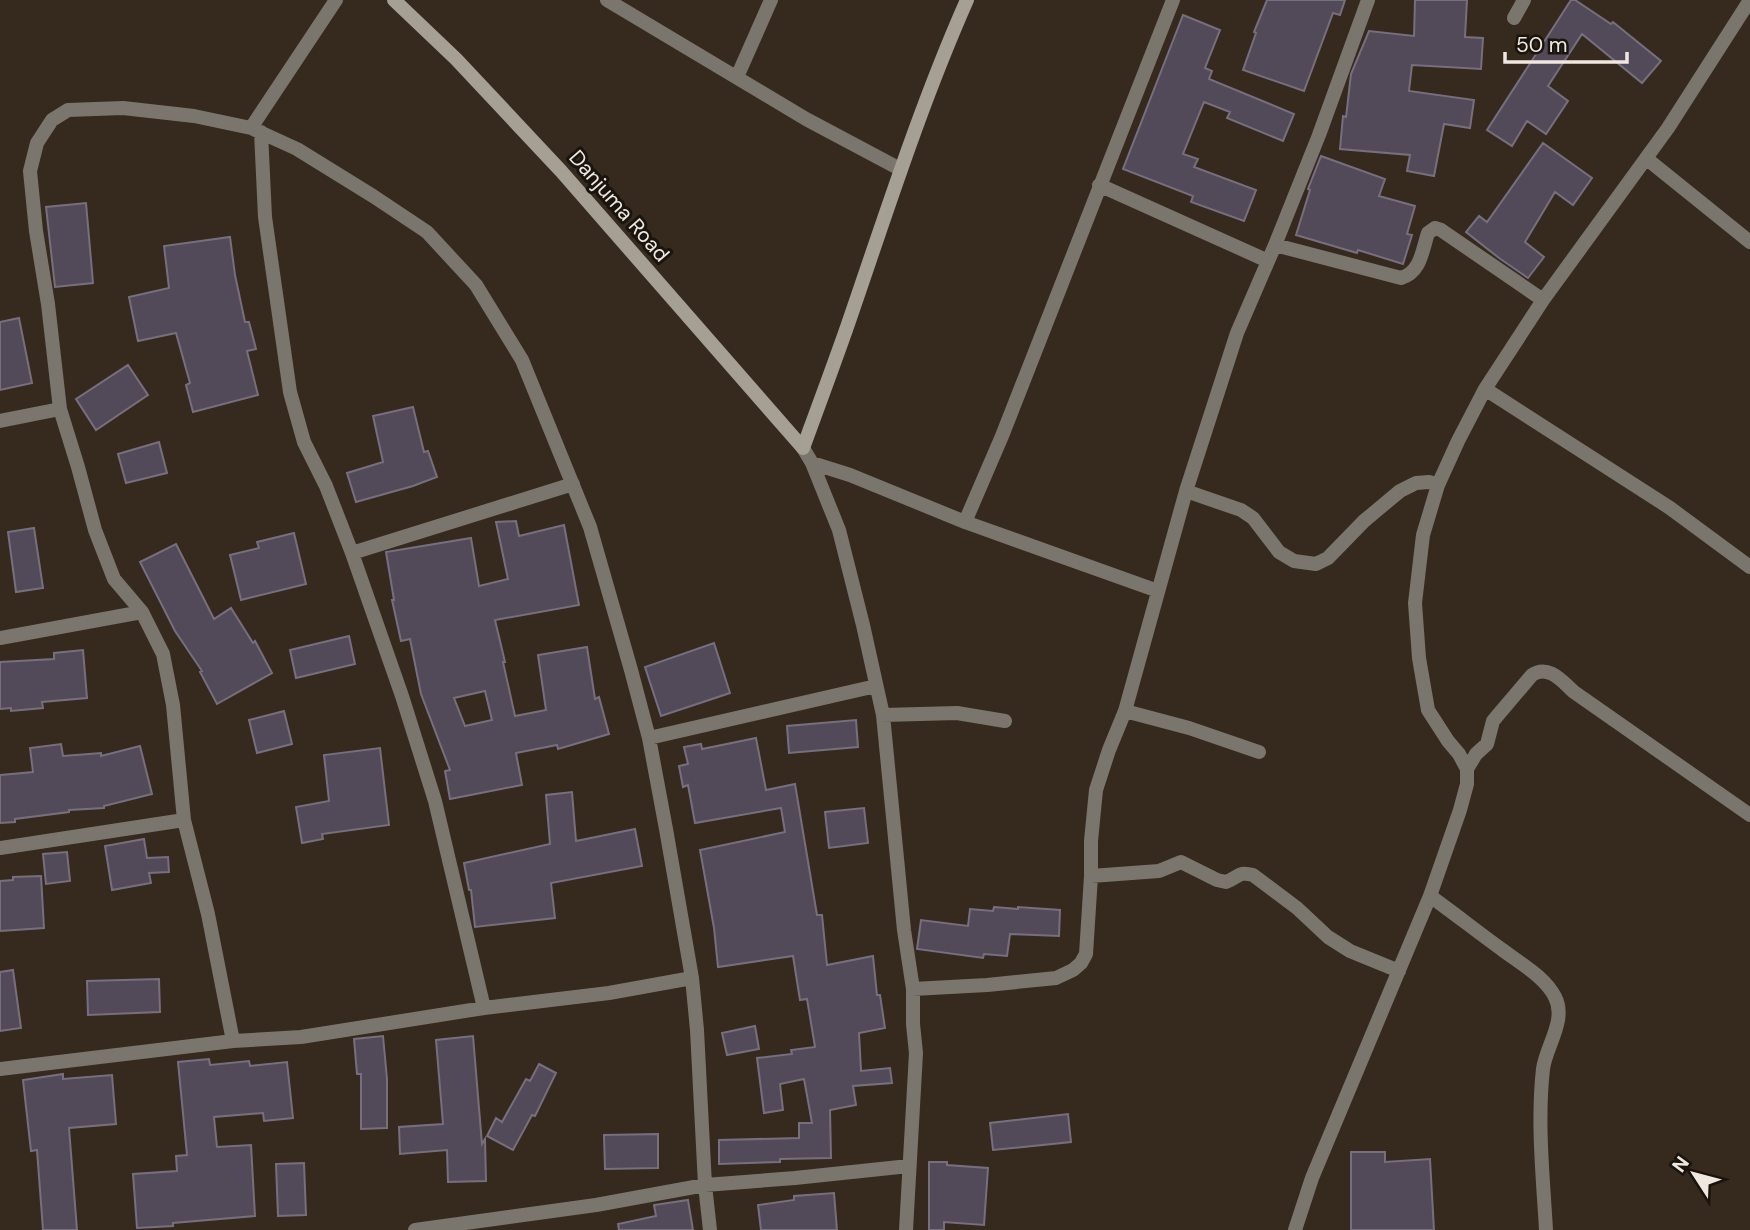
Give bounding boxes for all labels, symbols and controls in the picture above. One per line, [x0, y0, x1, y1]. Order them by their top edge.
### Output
scale bar [1505, 21, 1628, 65]
text: 50 m [1516, 31, 1567, 59]
street label: Danjuma Road [563, 144, 675, 268]
north arrow [1659, 1139, 1729, 1209]
text: N [1666, 1151, 1695, 1177]

